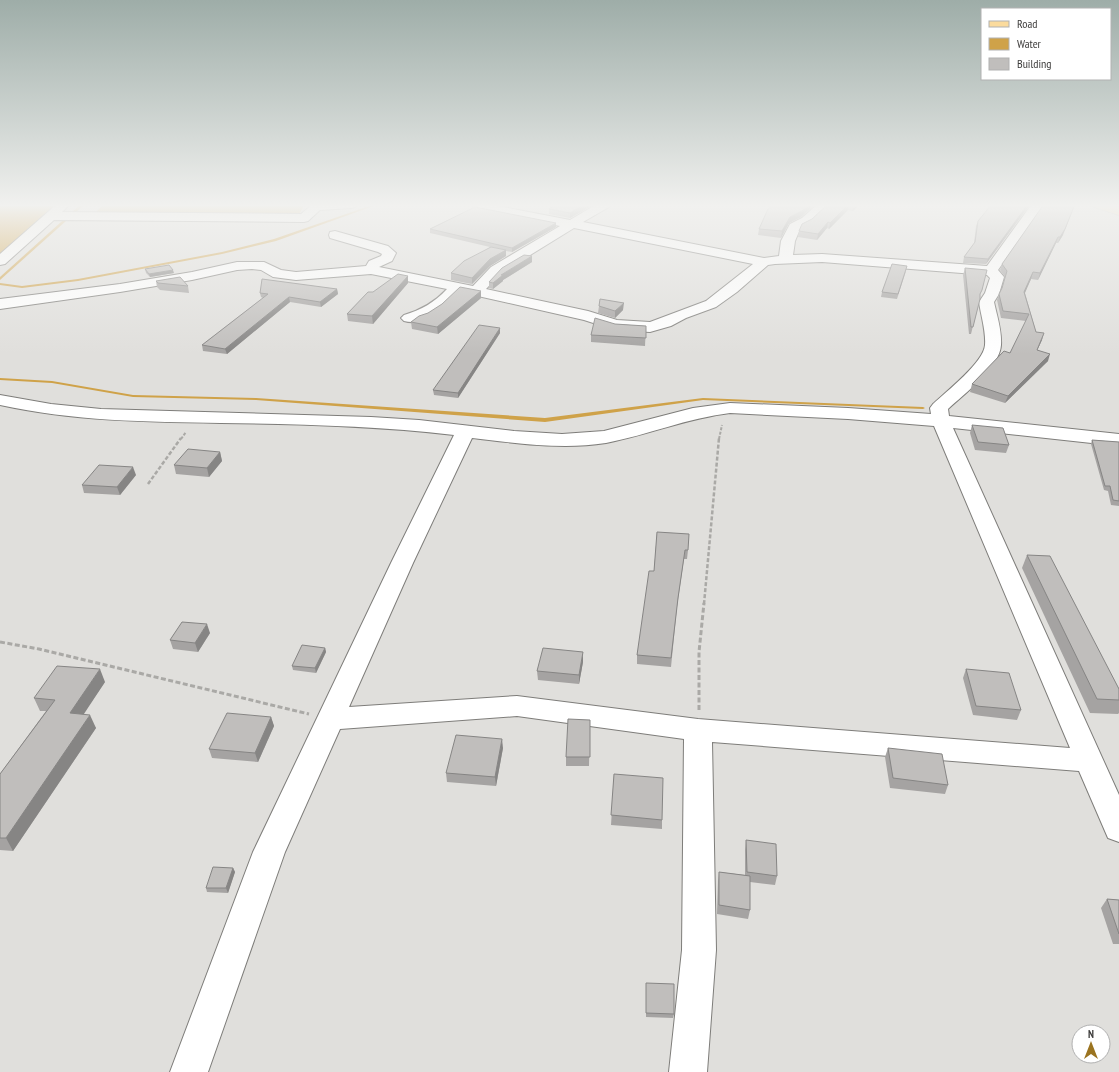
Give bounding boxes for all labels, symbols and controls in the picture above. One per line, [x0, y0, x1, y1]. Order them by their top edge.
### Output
legend [981, 8, 1111, 80]
text: Road [1017, 16, 1037, 31]
text: Water [1017, 36, 1042, 51]
text: Building [1017, 56, 1052, 71]
north arrow [1071, 1024, 1111, 1064]
text: N [1088, 1027, 1094, 1041]

